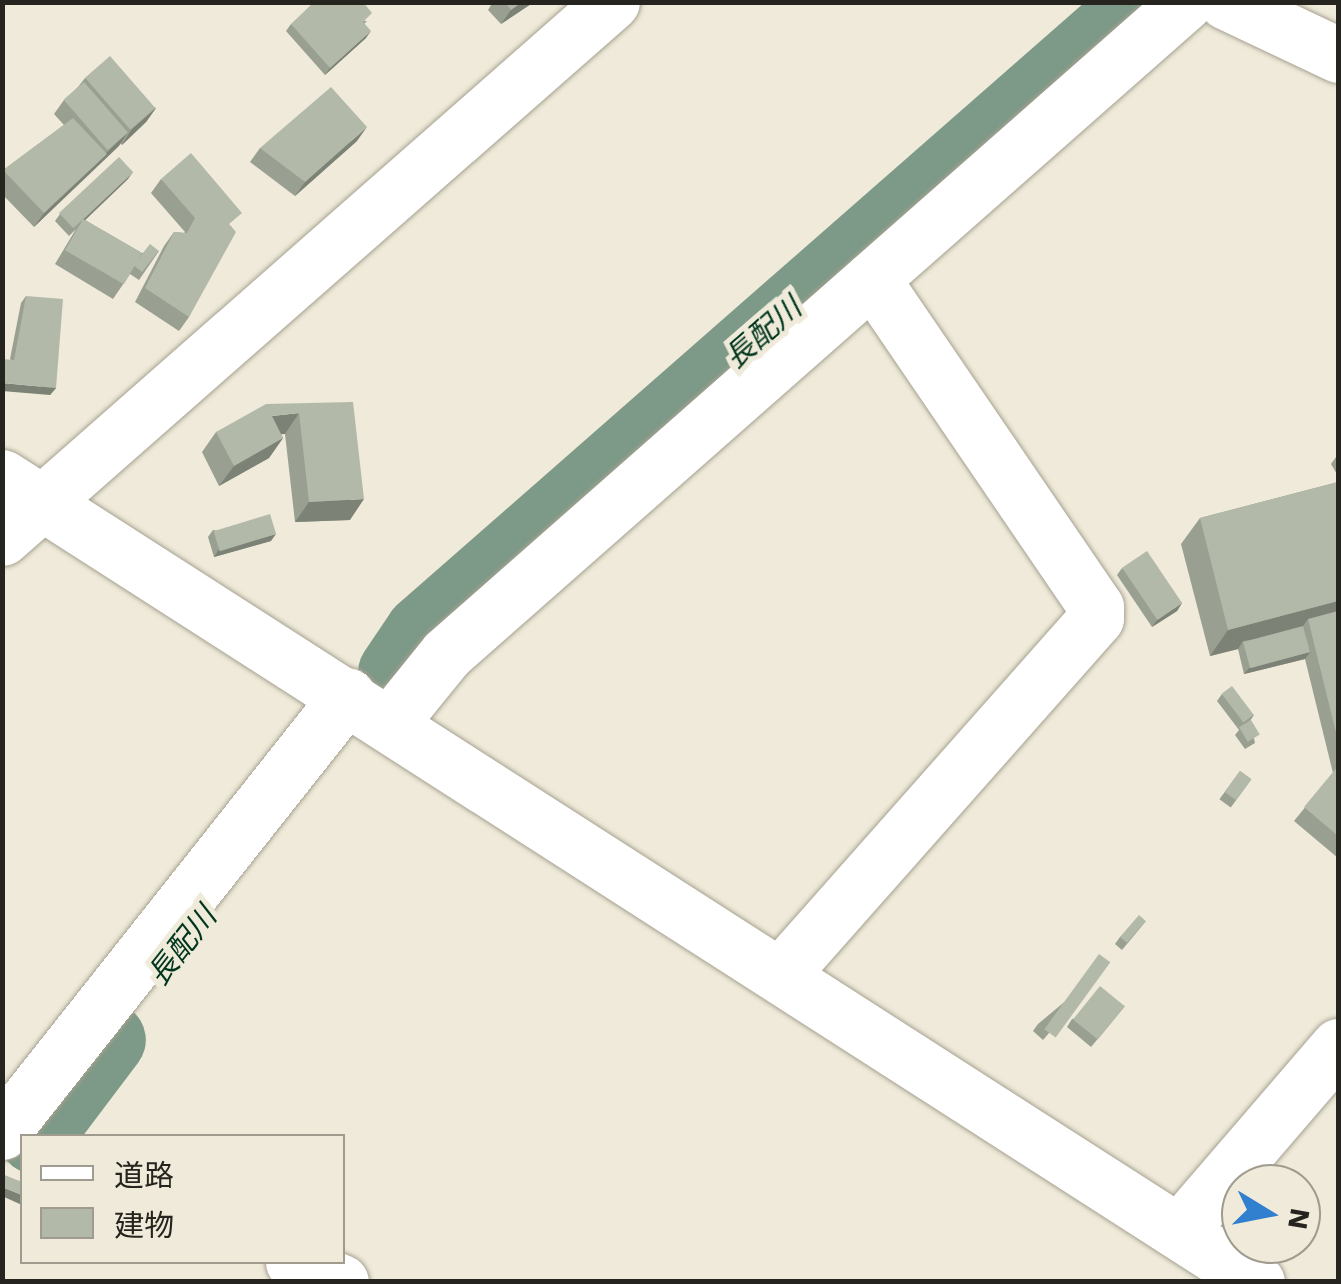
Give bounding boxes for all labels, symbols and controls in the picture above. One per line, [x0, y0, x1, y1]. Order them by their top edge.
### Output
water label: 長配川 [717, 290, 809, 376]
water label: 長配川 [140, 899, 224, 993]
legend [20, 1134, 345, 1264]
text: 道路 [114, 1158, 174, 1193]
north arrow [1221, 1164, 1321, 1264]
text: N [1281, 1206, 1317, 1232]
text: 建物 [114, 1208, 174, 1243]

